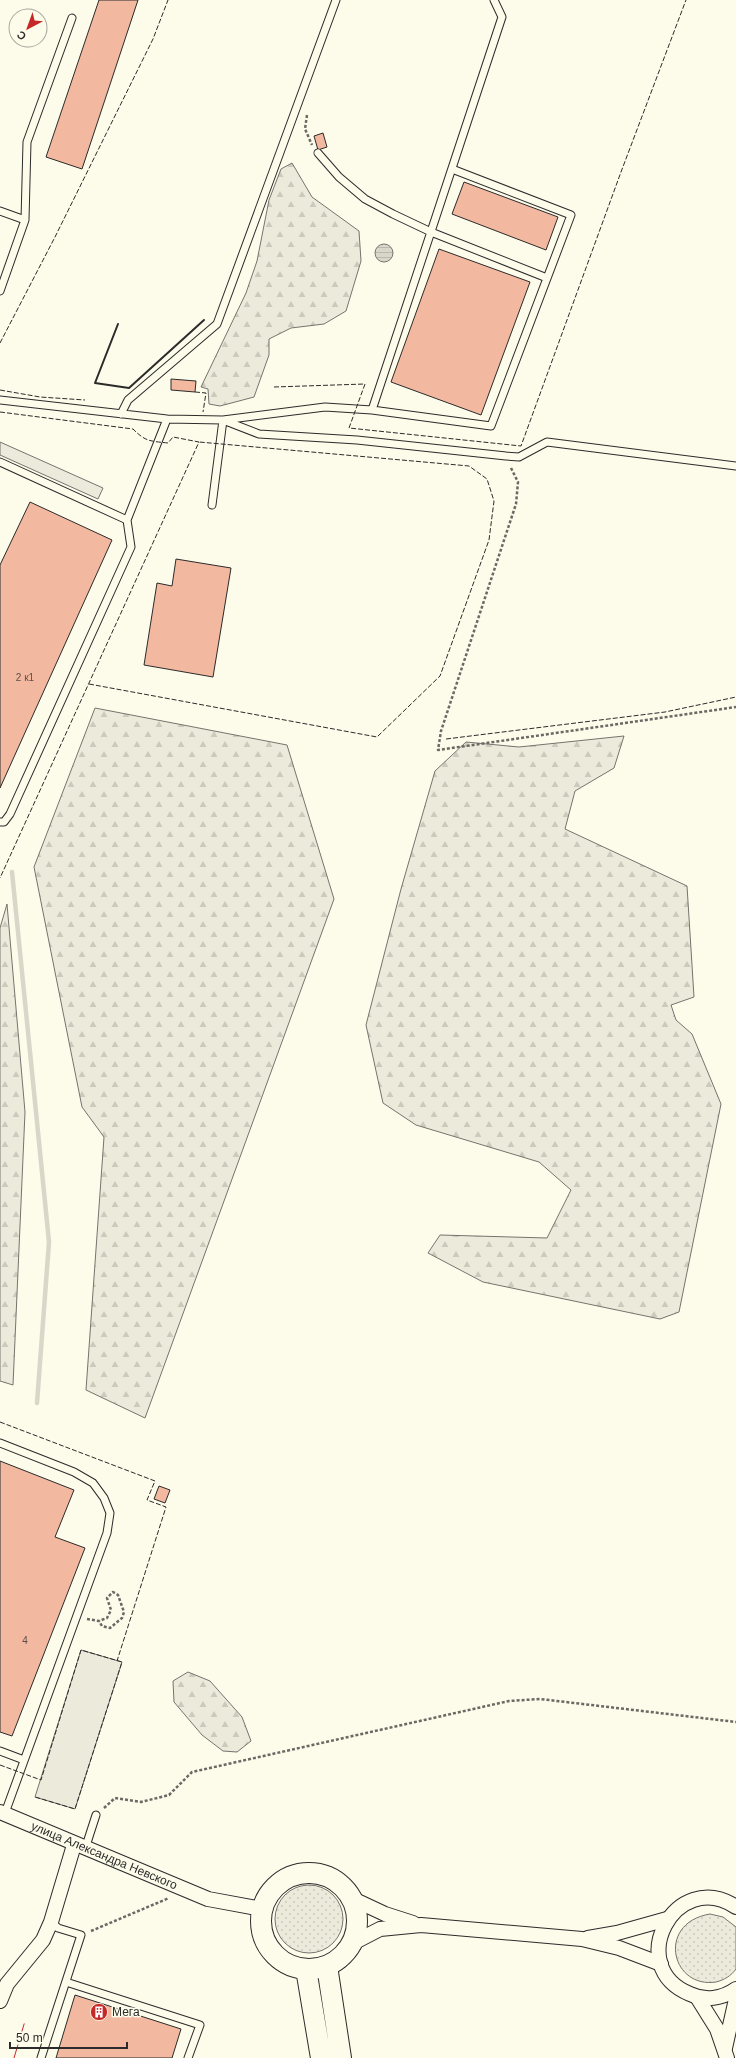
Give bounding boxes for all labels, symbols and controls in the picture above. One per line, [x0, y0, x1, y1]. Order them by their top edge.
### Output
north arrow [8, 8, 48, 48]
text: С [14, 28, 28, 43]
house number: 2 к1 [16, 672, 35, 683]
house number: 4 [22, 1635, 28, 1646]
street label: улица Александра Невского [29, 1819, 180, 1892]
building icon: Мега [89, 2002, 109, 2022]
place label: Мега [112, 2005, 140, 2019]
scale bar [10, 2024, 127, 2050]
text: 50 m [16, 2031, 43, 2045]

